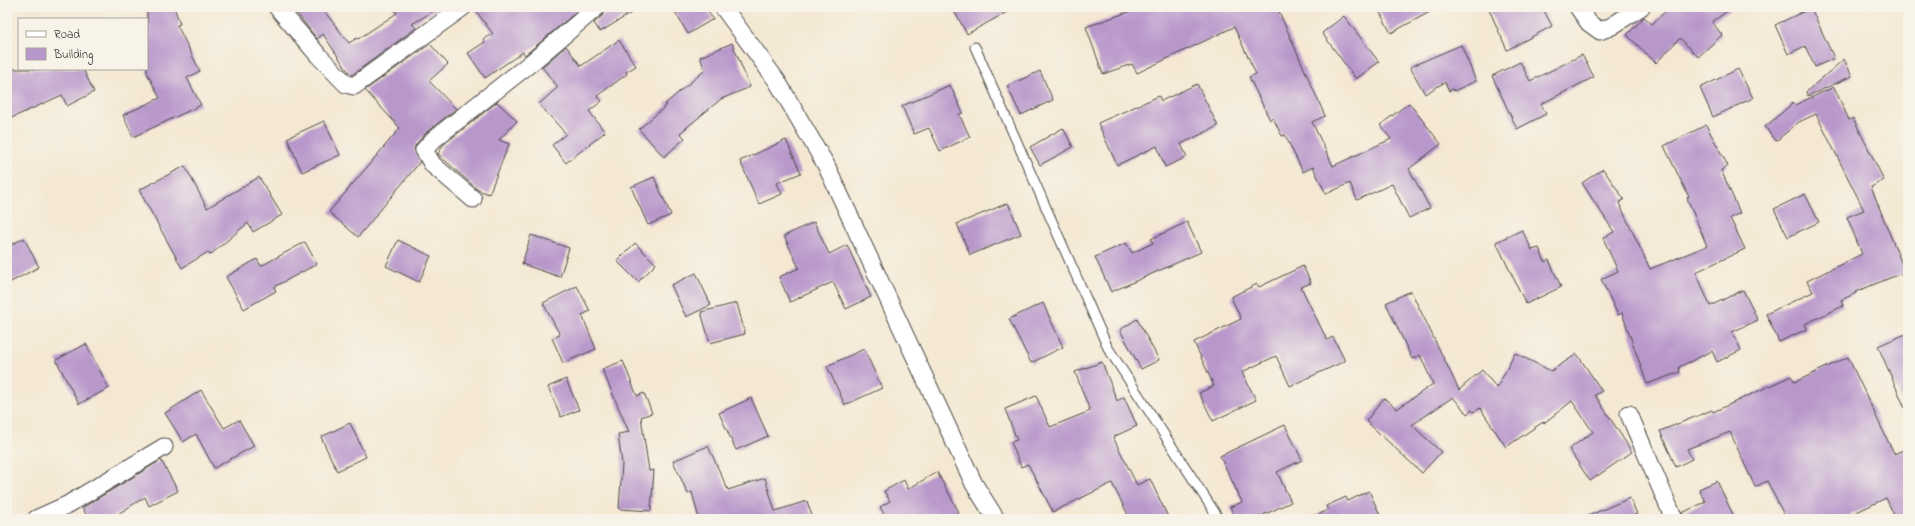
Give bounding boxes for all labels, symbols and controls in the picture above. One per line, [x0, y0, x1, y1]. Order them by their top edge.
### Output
legend [18, 18, 148, 70]
text: Road [54, 26, 80, 44]
text: Building [53, 46, 93, 65]

